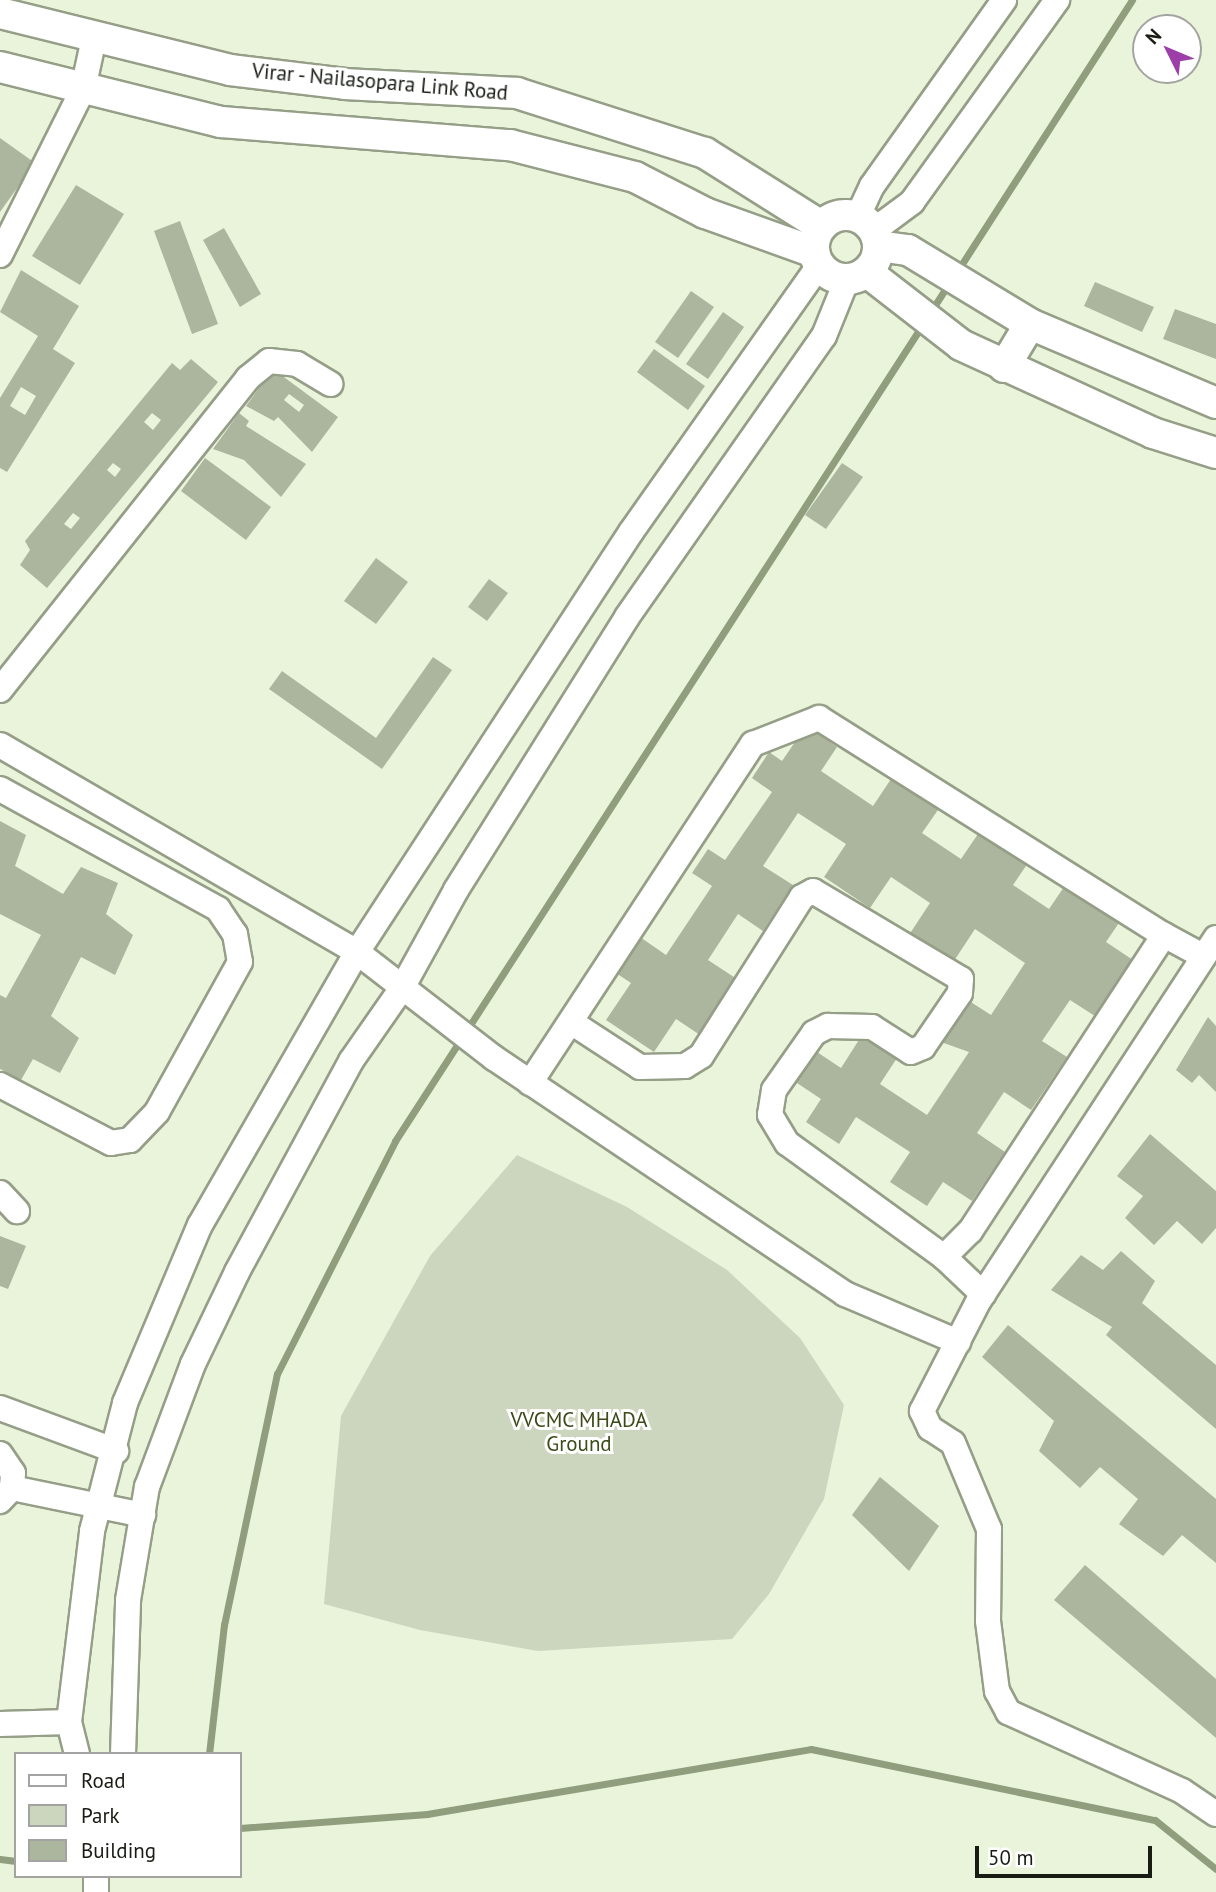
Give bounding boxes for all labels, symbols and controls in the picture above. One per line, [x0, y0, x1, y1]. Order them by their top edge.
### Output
north arrow [1132, 14, 1202, 84]
text: N [1140, 23, 1166, 49]
street label: Virar - Nailasopara Link Road [249, 58, 511, 106]
park label: VVCMC MHADA Ground [510, 1407, 648, 1457]
legend [14, 1752, 242, 1878]
text: Road [81, 1767, 125, 1794]
text: Park [81, 1802, 120, 1829]
scale bar [978, 1832, 1155, 1876]
text: Building [81, 1837, 156, 1864]
text: 50 m [988, 1844, 1034, 1871]

